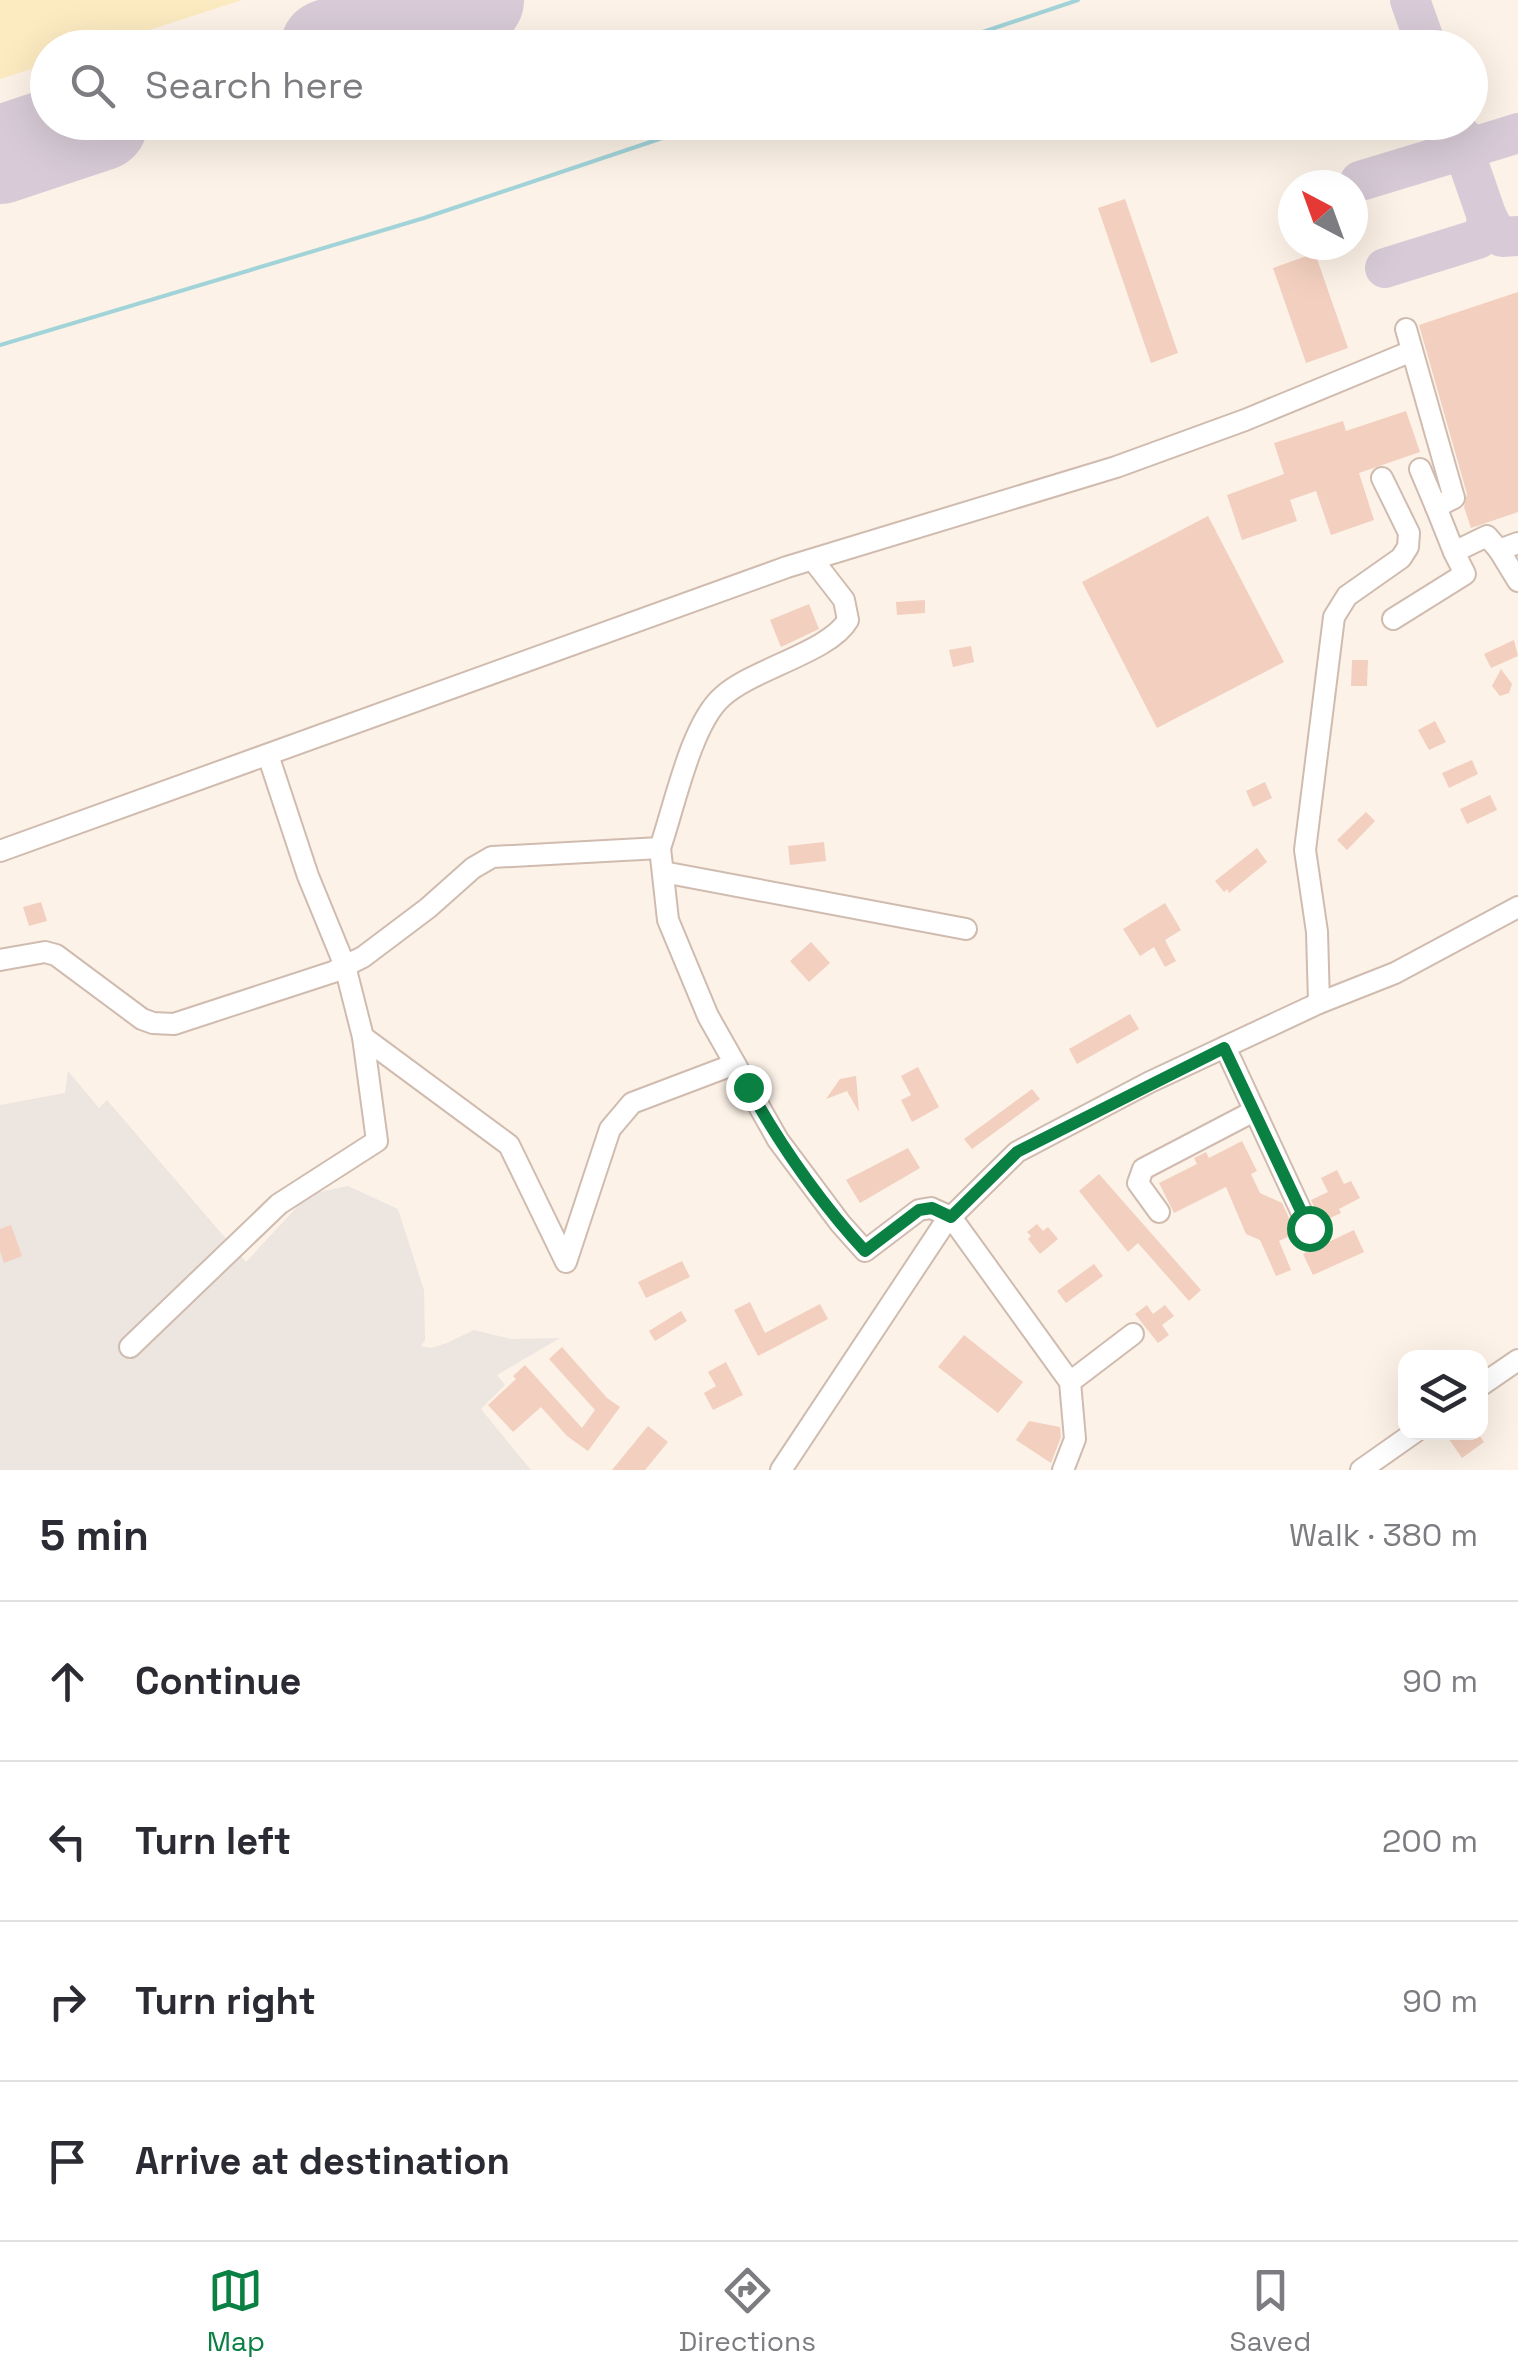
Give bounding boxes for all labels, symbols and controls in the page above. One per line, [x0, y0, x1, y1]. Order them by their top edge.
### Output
search box [30, 30, 1488, 140]
icon: search [65, 58, 120, 113]
text: Search here [145, 61, 364, 109]
north arrow [1278, 170, 1368, 260]
route end [726, 1065, 772, 1111]
route start [1287, 1206, 1333, 1252]
map controls [1398, 1350, 1488, 1440]
button: layers [1398, 1350, 1488, 1440]
text: 5 min [40, 1509, 149, 1562]
text: Walk · 380 m [1289, 1515, 1478, 1555]
icon: ahead [40, 1654, 95, 1709]
text: Continue [135, 1657, 301, 1705]
text: 90 m [1402, 1661, 1478, 1701]
icon: left [40, 1814, 95, 1869]
text: Turn left [135, 1817, 291, 1865]
text: 200 m [1382, 1821, 1478, 1861]
icon: right [40, 1974, 95, 2029]
text: Turn right [135, 1977, 316, 2025]
text: 90 m [1402, 1981, 1478, 2021]
icon: arrive [40, 2134, 95, 2189]
text: Arrive at destination [135, 2137, 510, 2185]
tab: Map [207, 2263, 265, 2359]
tab: Directions [679, 2263, 816, 2359]
tab: Saved [1230, 2263, 1311, 2359]

